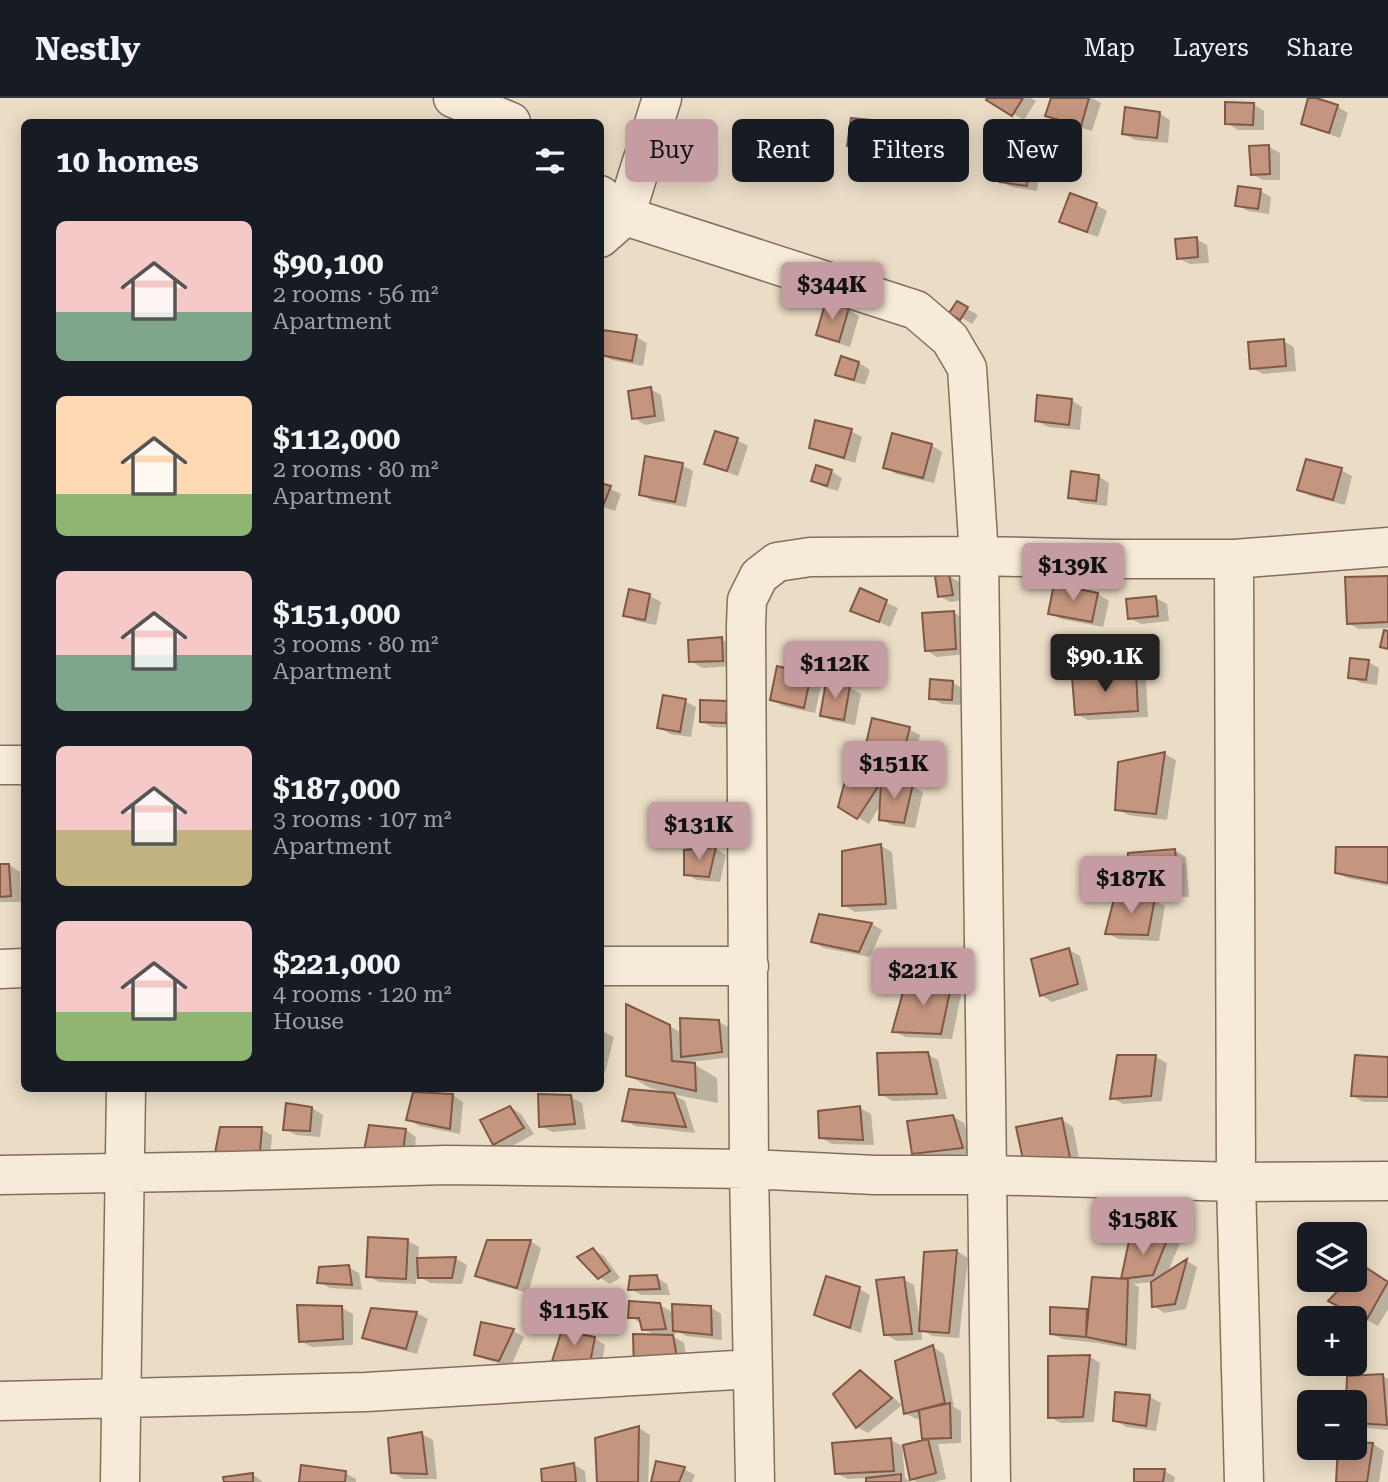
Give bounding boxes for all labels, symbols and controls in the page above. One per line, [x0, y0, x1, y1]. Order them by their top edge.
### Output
text: Nestly [35, 29, 140, 68]
text: Map [1084, 34, 1135, 62]
text: Layers [1173, 34, 1249, 62]
text: Share [1287, 34, 1353, 62]
chip: Buy [625, 119, 718, 182]
chip: Rent [732, 119, 834, 182]
chip: Filters [848, 119, 969, 182]
chip: New [983, 119, 1082, 182]
icon: filters [531, 142, 569, 180]
text: 10 homes [56, 144, 199, 179]
text: $90,100 [273, 246, 384, 281]
icon: home [112, 249, 196, 333]
pin: $344K [783, 262, 881, 322]
text: $344K [797, 271, 867, 298]
text: 2 rooms · 56 m² [273, 281, 439, 308]
text: Apartment [273, 308, 392, 335]
text: $112,000 [273, 421, 400, 456]
icon: home [112, 424, 196, 508]
text: 2 rooms · 80 m² [273, 456, 439, 483]
text: Apartment [273, 483, 392, 510]
pin: $139K [1024, 544, 1122, 603]
text: $139K [1038, 552, 1108, 579]
text: $151,000 [273, 596, 400, 631]
icon: home [112, 599, 196, 683]
text: 3 rooms · 80 m² [273, 631, 439, 658]
pin: $90.1K [1048, 634, 1162, 694]
pin: $112K [786, 642, 884, 701]
text: $90.1K [1067, 643, 1143, 670]
text: $112K [800, 650, 870, 677]
text: Apartment [273, 658, 392, 685]
pin: $151K [845, 742, 943, 801]
text: $151K [859, 750, 929, 777]
text: $187,000 [273, 771, 400, 806]
icon: home [112, 774, 196, 858]
pin: $131K [650, 802, 748, 862]
text: 3 rooms · 107 m² [273, 806, 451, 833]
text: $131K [664, 811, 734, 838]
text: Apartment [273, 833, 392, 860]
pin: $187K [1082, 856, 1180, 916]
text: $187K [1096, 865, 1166, 892]
text: $221,000 [273, 946, 400, 981]
pin: $221K [874, 948, 972, 1008]
icon: home [112, 949, 196, 1033]
text: $221K [888, 957, 958, 984]
text: 4 rooms · 120 m² [273, 981, 451, 1008]
text: House [273, 1008, 344, 1035]
pin: $158K [1094, 1198, 1192, 1257]
text: $158K [1108, 1206, 1178, 1233]
map controls [1297, 1222, 1367, 1460]
button: layers [1297, 1222, 1367, 1292]
pin: $115K [525, 1288, 623, 1348]
text: $115K [539, 1297, 609, 1324]
button: + [1297, 1306, 1367, 1376]
button: − [1297, 1390, 1367, 1460]

